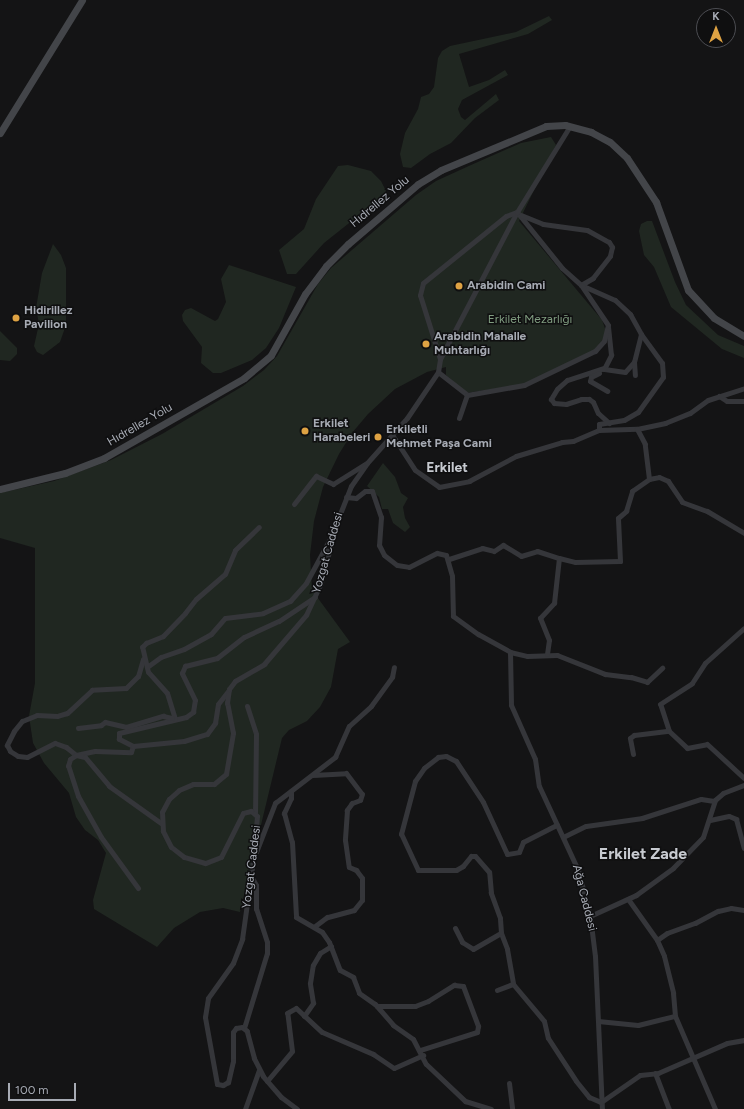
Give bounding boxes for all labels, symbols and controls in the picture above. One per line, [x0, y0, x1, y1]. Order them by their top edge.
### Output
north arrow [696, 8, 736, 48]
text: K [712, 10, 720, 23]
street label: Hıdrellez Yolu [347, 173, 413, 231]
place label: Arabidin Cami [467, 279, 545, 293]
marker: Arabidin Cami [454, 281, 464, 291]
place label: Hidirillez Pavilion [24, 304, 72, 332]
marker: Hidirillez Pavilion [11, 313, 21, 323]
park label: Erkilet Mezarlığı [488, 313, 572, 327]
place label: Arabidin Mahalle Muhtarlığı [434, 330, 526, 358]
marker: Arabidin Mahalle Muhtarlığı [421, 339, 431, 349]
street label: Hıdrellez Yolu [105, 401, 175, 449]
place label: Erkilet Harabeleri [313, 417, 370, 445]
place label: Erkiletli Mehmet Paşa Cami [386, 423, 492, 451]
marker: Erkilet Harabeleri [300, 426, 310, 436]
marker: Erkiletli Mehmet Paşa Cami [373, 432, 383, 442]
district label: Erkilet [426, 460, 468, 476]
street label: Yozgat Caddesi [310, 511, 346, 595]
street label: Yozgat Caddesi [240, 825, 264, 909]
district label: Erkilet Zade [599, 844, 687, 864]
street label: Ağa Caddesi [569, 863, 599, 933]
scale bar [10, 1075, 78, 1101]
text: 100 m [15, 1083, 49, 1097]

